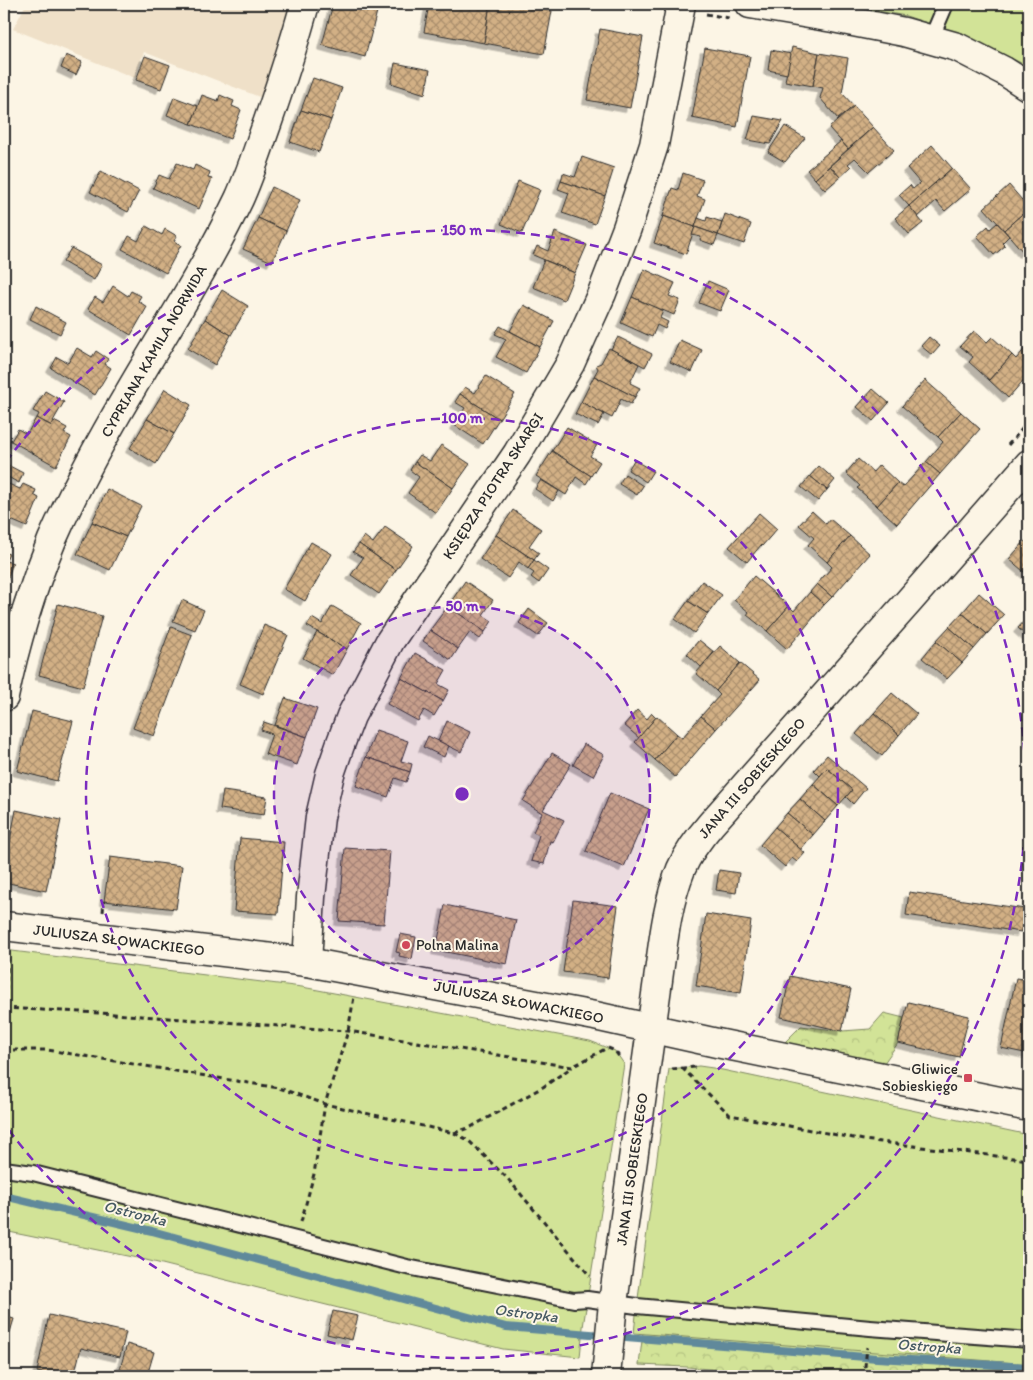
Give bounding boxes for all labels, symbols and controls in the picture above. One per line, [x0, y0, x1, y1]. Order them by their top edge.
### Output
text: 150 m [442, 221, 482, 239]
street label: CYPRIANA KAMILA NORWIDA [97, 261, 211, 440]
street label: KSIĘDZA PIOTRA SKARGI [439, 409, 547, 563]
text: 100 m [441, 409, 483, 427]
text: 50 m [445, 597, 479, 615]
street label: JANA III SOBIESKIEGO [695, 714, 809, 842]
centre of rings [453, 785, 471, 803]
street label: JULIUSZA SŁOWACKIEGO [32, 921, 206, 959]
place label: Polna Malina [416, 936, 499, 954]
marker: Polna Malina [400, 939, 412, 951]
street label: JULIUSZA SŁOWACKIEGO [433, 977, 605, 1027]
place label: Gliwice Sobieskiego [882, 1060, 958, 1095]
marker: Gliwice Sobieskiego [962, 1072, 974, 1084]
street label: JANA III SOBIESKIEGO [612, 1091, 652, 1247]
water label: Ostropka [102, 1196, 169, 1230]
water label: Ostropka [493, 1300, 560, 1326]
water label: Ostropka [897, 1334, 963, 1358]

